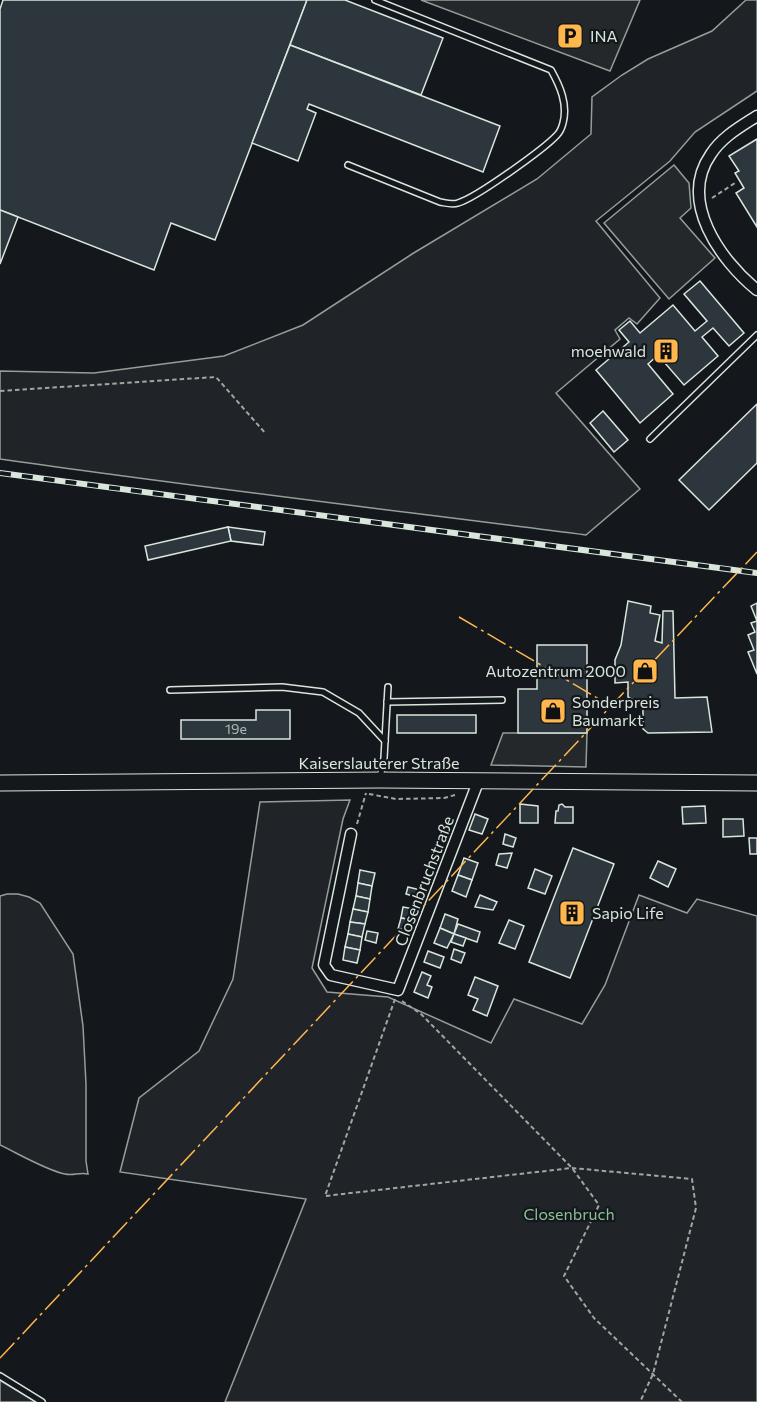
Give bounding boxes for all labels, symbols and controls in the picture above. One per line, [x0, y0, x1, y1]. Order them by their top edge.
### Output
parking icon: INA [555, 21, 585, 51]
place label: INA [590, 26, 618, 45]
building icon: moehwald [651, 336, 681, 366]
place label: moehwald [571, 341, 646, 360]
shop icon: Autozentrum 2000 [630, 656, 660, 686]
place label: Autozentrum 2000 [486, 661, 626, 680]
place label: Sonderpreis Baumarkt [572, 692, 660, 729]
shop icon: Sonderpreis Baumarkt [538, 696, 568, 726]
house number: 19e [225, 720, 247, 737]
street label: Kaiserslauterer Straße [298, 753, 460, 772]
street label: Closenbruchstraße [390, 813, 457, 949]
building icon: Sapio Life [557, 898, 587, 928]
place label: Sapio Life [592, 903, 664, 922]
park label: Closenbruch [523, 1204, 615, 1223]

